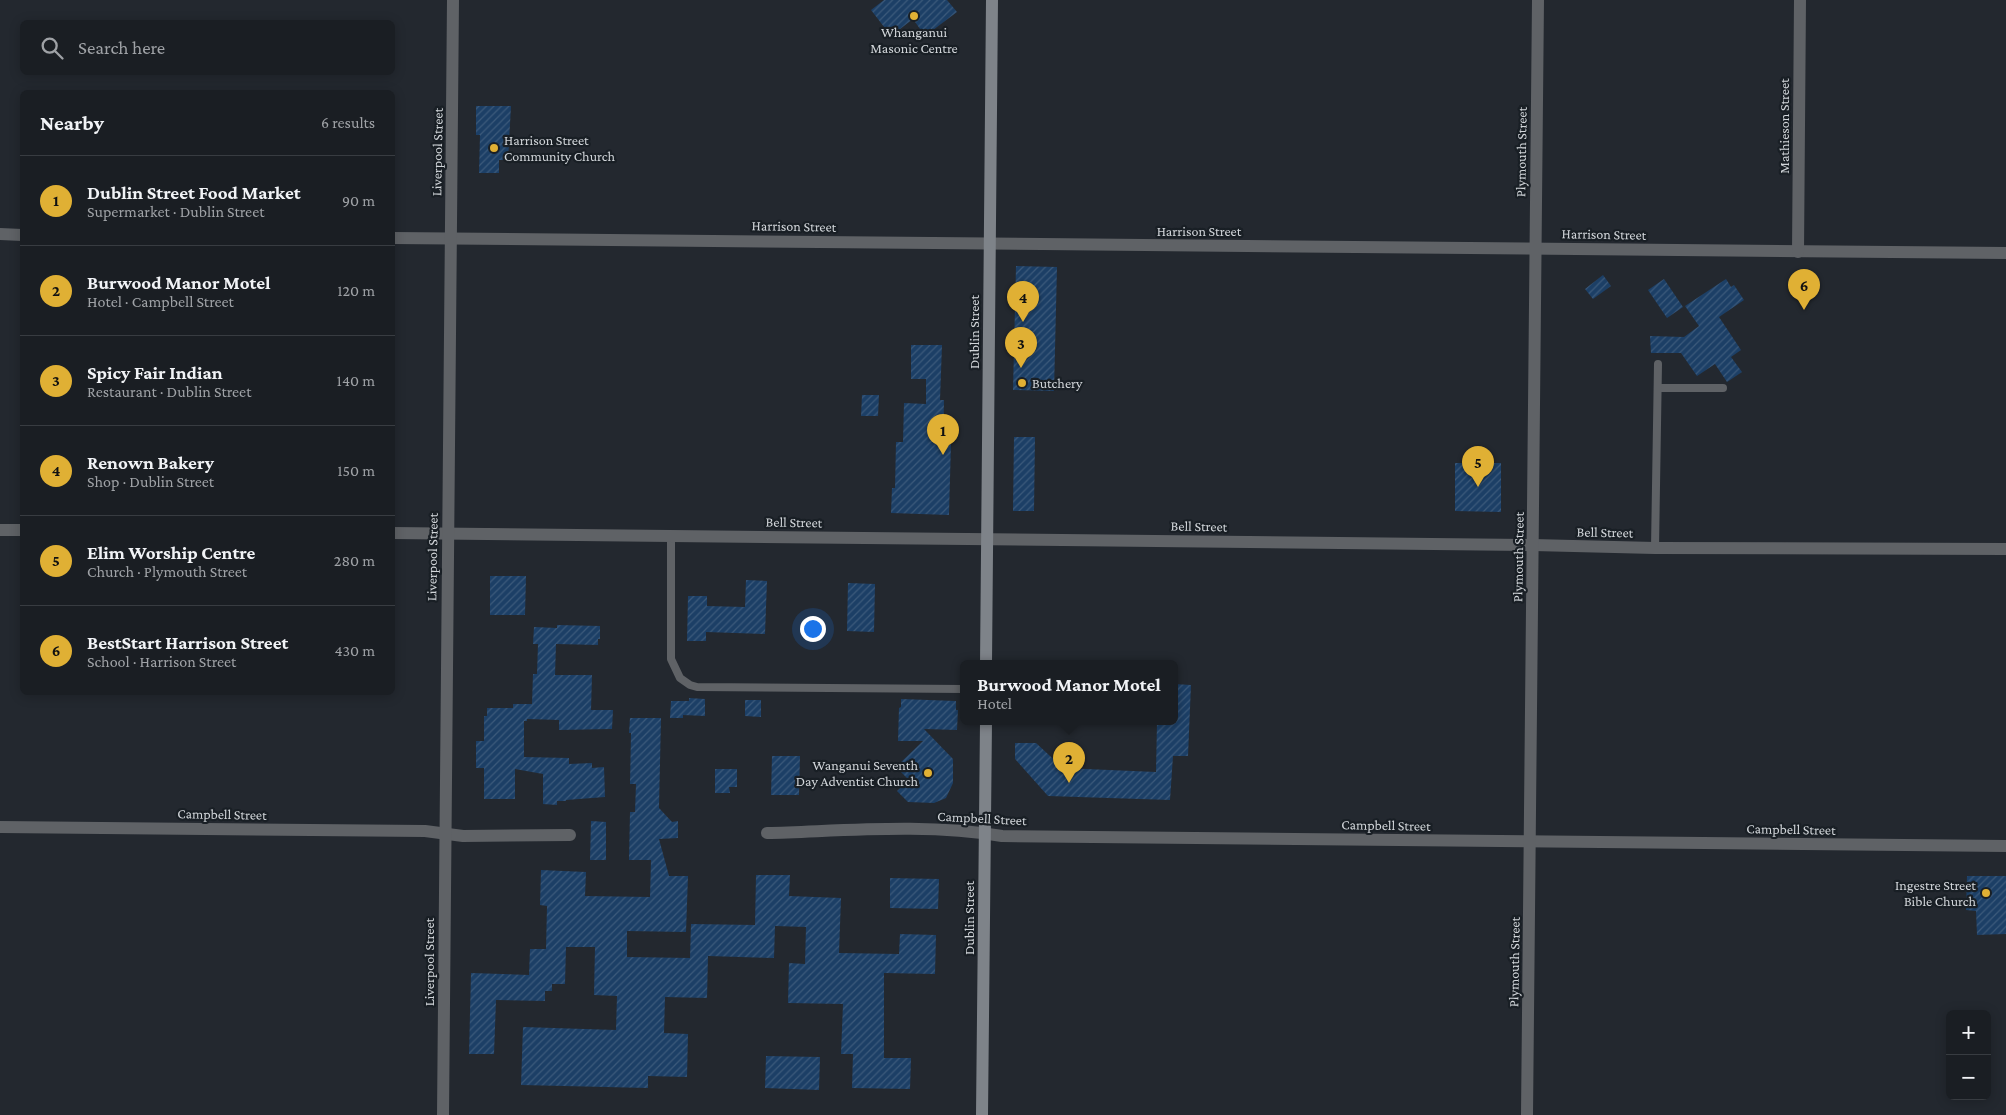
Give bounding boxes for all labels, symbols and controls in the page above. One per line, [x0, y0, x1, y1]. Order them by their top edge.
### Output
marker: Whanganui Masonic Centre [908, 10, 920, 22]
search box [20, 20, 395, 75]
place label: Whanganui Masonic Centre [870, 24, 958, 56]
icon: search [38, 34, 66, 62]
text: Search here [78, 37, 165, 58]
street label: Mathieson Street [1776, 78, 1792, 174]
street label: Plymouth Street [1512, 106, 1530, 197]
street label: Liverpool Street [428, 107, 446, 196]
text: Nearby [40, 111, 104, 135]
text: 6 results [321, 114, 375, 131]
place label: Harrison Street Community Church [504, 132, 615, 164]
marker: Harrison Street Community Church [488, 142, 500, 154]
text: Dublin Street Food Market [87, 182, 301, 203]
text: 1 [53, 192, 59, 209]
text: 90 m [342, 192, 375, 209]
text: Supermarket · Dublin Street [87, 203, 264, 220]
street label: Harrison Street [752, 217, 837, 235]
street label: Harrison Street [1157, 223, 1242, 239]
street label: Harrison Street [1562, 225, 1647, 243]
pin: 6 [1788, 269, 1820, 310]
text: Burwood Manor Motel [87, 272, 271, 293]
pin: 4 [1007, 281, 1039, 322]
text: 2 [52, 282, 60, 299]
text: 120 m [337, 282, 375, 299]
text: Hotel · Campbell Street [87, 293, 234, 310]
street label: Dublin Street [966, 295, 982, 369]
pin: 3 [1005, 327, 1037, 368]
text: Spicy Fair Indian [87, 362, 223, 383]
text: 3 [52, 372, 60, 389]
text: 140 m [337, 372, 375, 389]
place label: Butchery [1032, 375, 1083, 391]
marker: Butchery [1016, 377, 1028, 389]
text: Restaurant · Dublin Street [87, 383, 251, 400]
pin: 1 [927, 414, 959, 455]
pin: 5 [1462, 446, 1494, 487]
text: Renown Bakery [87, 452, 214, 473]
text: 4 [52, 462, 60, 479]
text: 150 m [337, 462, 375, 479]
text: Shop · Dublin Street [87, 473, 214, 490]
street label: Plymouth Street [1509, 511, 1527, 602]
street label: Liverpool Street [423, 512, 441, 601]
street label: Bell Street [766, 514, 823, 530]
street label: Bell Street [1171, 518, 1228, 534]
street label: Bell Street [1577, 524, 1634, 540]
text: Elim Worship Centre [87, 542, 255, 563]
text: 5 [52, 552, 60, 569]
text: 280 m [334, 552, 375, 569]
text: Church · Plymouth Street [87, 563, 247, 580]
your location [800, 616, 826, 642]
text: BestStart Harrison Street [87, 632, 288, 653]
text: 6 [52, 642, 60, 659]
text: 430 m [334, 642, 375, 659]
text: School · Harrison Street [87, 653, 236, 670]
popup [960, 660, 1178, 725]
text: Burwood Manor Motel [977, 674, 1161, 695]
text: Hotel [977, 695, 1012, 712]
pin: 2 [1053, 742, 1085, 783]
place label: Wanganui Seventh Day Adventist Church [796, 757, 918, 789]
marker: Wanganui Seventh Day Adventist Church [922, 767, 934, 779]
street label: Campbell Street [177, 805, 267, 823]
street label: Campbell Street [937, 808, 1027, 828]
street label: Campbell Street [1341, 816, 1431, 834]
street label: Campbell Street [1746, 820, 1836, 838]
place label: Ingestre Street Bible Church [1895, 877, 1976, 909]
street label: Dublin Street [961, 881, 977, 955]
marker: Ingestre Street Bible Church [1980, 887, 1992, 899]
street label: Plymouth Street [1505, 916, 1523, 1007]
street label: Liverpool Street [421, 917, 437, 1006]
map controls [1946, 1010, 1991, 1100]
button: + [1946, 1010, 1991, 1055]
button: − [1946, 1055, 1991, 1100]

